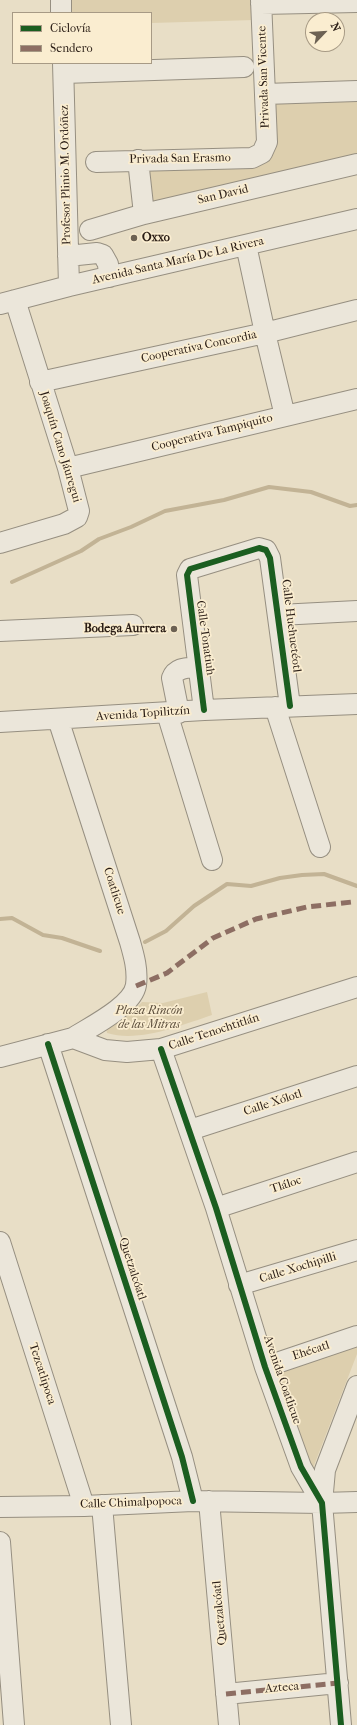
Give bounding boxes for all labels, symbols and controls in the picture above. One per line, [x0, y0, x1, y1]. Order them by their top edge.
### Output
legend [12, 12, 152, 64]
north arrow [305, 12, 345, 52]
text: Ciclovía [50, 21, 91, 35]
text: N [328, 21, 343, 34]
street label: Privada San Vicente [255, 25, 273, 129]
text: Sendero [50, 41, 93, 55]
street label: Profesor Plinio M. Ordóñez [58, 105, 74, 245]
street label: Privada San Erasmo [129, 151, 231, 167]
street label: San David [196, 182, 250, 208]
place label: Oxxo [142, 231, 170, 245]
marker: Oxxo [129, 233, 139, 243]
street label: Avenida Santa María De La Rivera [91, 234, 265, 288]
street label: Cooperativa Concordia [140, 328, 258, 366]
street label: Joaquín Cano Jáuregui [36, 390, 84, 504]
street label: Cooperativa Tampiquito [150, 411, 274, 455]
street label: Calle Huehuetéotl [278, 579, 304, 673]
street label: Calle Tonatiuh [193, 600, 217, 676]
place label: Bodega Aurrera [84, 622, 166, 636]
marker: Bodega Aurrera [169, 624, 179, 634]
street label: Avenida Topilitzín [95, 704, 191, 724]
street label: Coatlicue [100, 866, 128, 916]
park label: Plaza Rincón de las Mitras [115, 1004, 183, 1032]
street label: Calle Tenochtitlán [167, 1011, 261, 1053]
street label: Calle Xólotl [242, 1087, 304, 1119]
street label: Tláloc [269, 1173, 303, 1197]
street label: Quetzalcóatl [115, 1236, 149, 1302]
street label: Calle Xochipilli [258, 1249, 338, 1287]
street label: Avenida Coatlicue [260, 1334, 304, 1426]
street label: Ehécatl [291, 1338, 331, 1364]
street label: Tezcatlipoca [25, 1341, 59, 1407]
street label: Calle Chimalpopoca [80, 1494, 182, 1512]
street label: Quetzalcóatl [210, 1580, 230, 1646]
street label: Azteca [264, 1679, 300, 1697]

